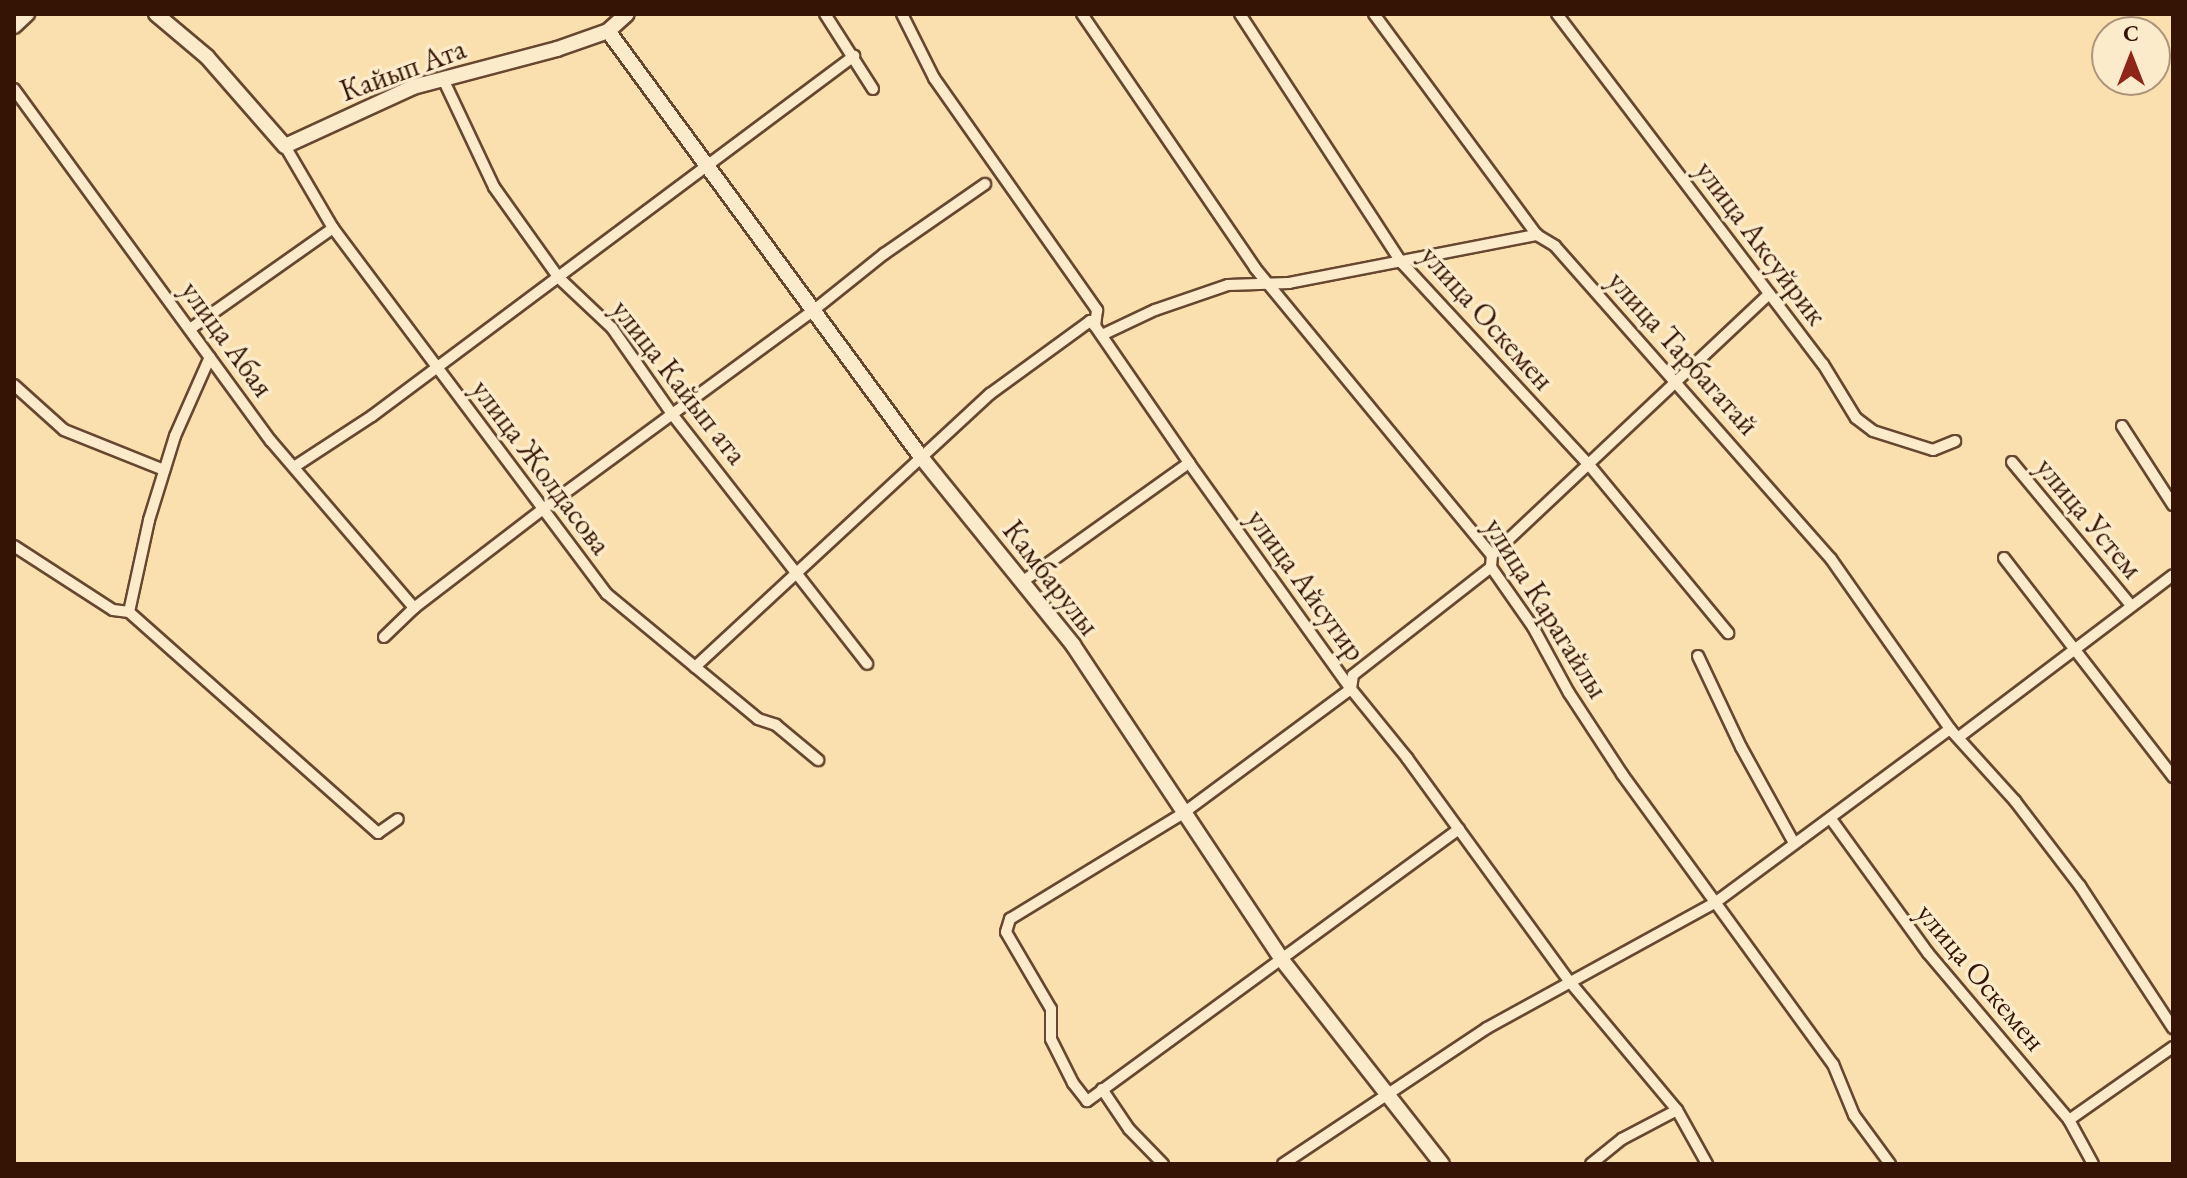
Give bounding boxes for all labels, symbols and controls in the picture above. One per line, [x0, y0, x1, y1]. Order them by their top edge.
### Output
north arrow [2091, 16, 2171, 96]
text: С [2123, 19, 2139, 48]
street label: Кайып Ата [335, 31, 471, 109]
street label: улица Аксуйрик [1687, 154, 1835, 332]
street label: улица Оскемен [1413, 238, 1561, 398]
street label: улица Тарбагатай [1600, 263, 1766, 443]
street label: улица Абая [173, 274, 281, 404]
street label: улица Кайып ата [603, 292, 755, 472]
street label: улица Жолдасова [463, 372, 619, 562]
street label: улица Устем [2028, 450, 2150, 586]
street label: улица Айсугир [1239, 502, 1373, 668]
street label: улица Карагайлы [1476, 511, 1616, 705]
street label: Камбарулы [995, 513, 1107, 643]
street label: улица Оскемен [1909, 896, 2053, 1058]

